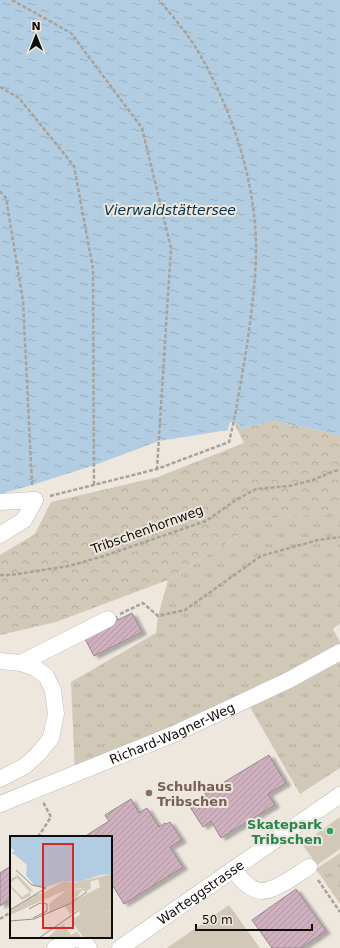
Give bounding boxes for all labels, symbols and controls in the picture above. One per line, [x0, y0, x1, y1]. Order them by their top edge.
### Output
north arrow [16, 16, 56, 56]
text: N [31, 20, 41, 33]
water label: Vierwaldstättersee [104, 202, 236, 218]
street label: Tribschenhornweg [88, 502, 205, 557]
street label: Richard-Wagner-Weg [107, 700, 237, 767]
place label: Schulhaus Tribschen [157, 779, 232, 809]
marker: Schulhaus Tribschen [144, 788, 154, 798]
place label: Skatepark Tribschen [247, 817, 322, 847]
marker: Skatepark Tribschen [325, 826, 335, 836]
inset map [10, 836, 112, 938]
street label: Warteggstrasse [155, 857, 247, 928]
scale bar [196, 906, 312, 932]
text: 50 m [202, 913, 233, 927]

